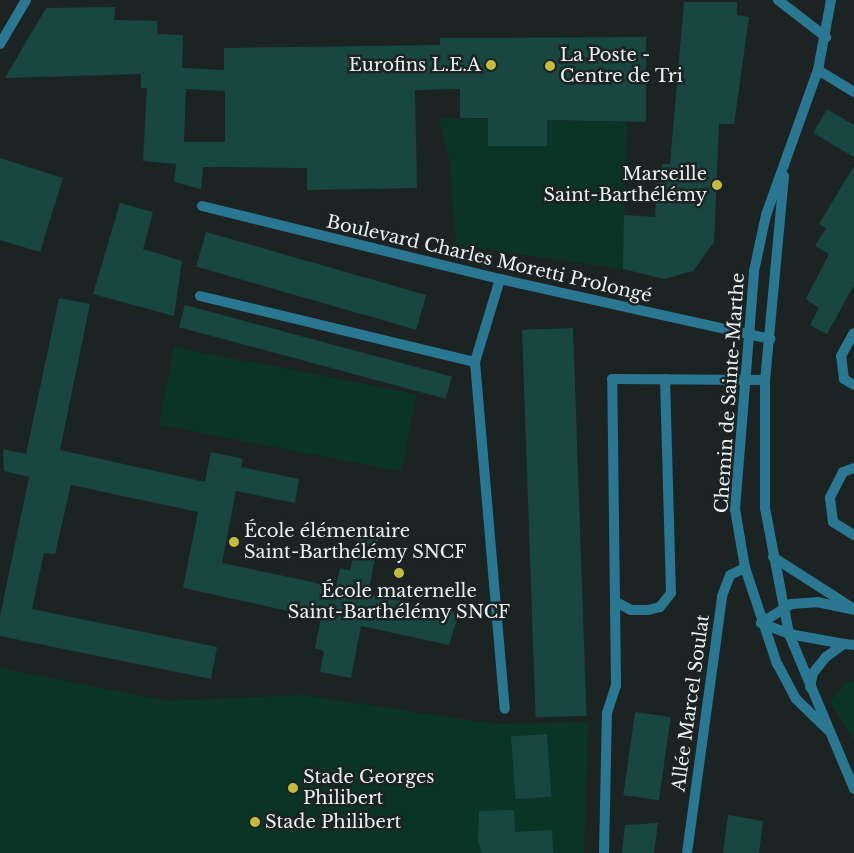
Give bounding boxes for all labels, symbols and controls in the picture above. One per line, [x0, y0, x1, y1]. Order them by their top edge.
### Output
place label: La Poste - Centre de Tri [560, 45, 683, 88]
place label: Eurofins L.E.A [349, 54, 481, 76]
marker: Eurofins L.E.A [485, 59, 497, 71]
marker: La Poste - Centre de Tri [544, 60, 556, 72]
place label: Marseille Saint-Barthélémy [543, 164, 707, 206]
marker: Marseille Saint-Barthélémy [711, 179, 723, 191]
street label: Boulevard Charles Moretti Prolongé [324, 211, 654, 307]
street label: Chemin de Sainte-Marthe [711, 272, 749, 514]
place label: École élémentaire Saint-Barthélémy SNCF [244, 521, 467, 564]
marker: École élémentaire Saint-Barthélémy SNCF [228, 536, 240, 548]
marker: École maternelle Saint-Barthélémy SNCF [393, 567, 405, 579]
place label: École maternelle Saint-Barthélémy SNCF [288, 581, 510, 624]
street label: Allée Marcel Soulat [668, 613, 714, 793]
place label: Stade Georges Philibert [303, 767, 434, 810]
marker: Stade Georges Philibert [287, 782, 299, 794]
place label: Stade Philibert [265, 811, 401, 833]
marker: Stade Philibert [249, 816, 261, 828]

